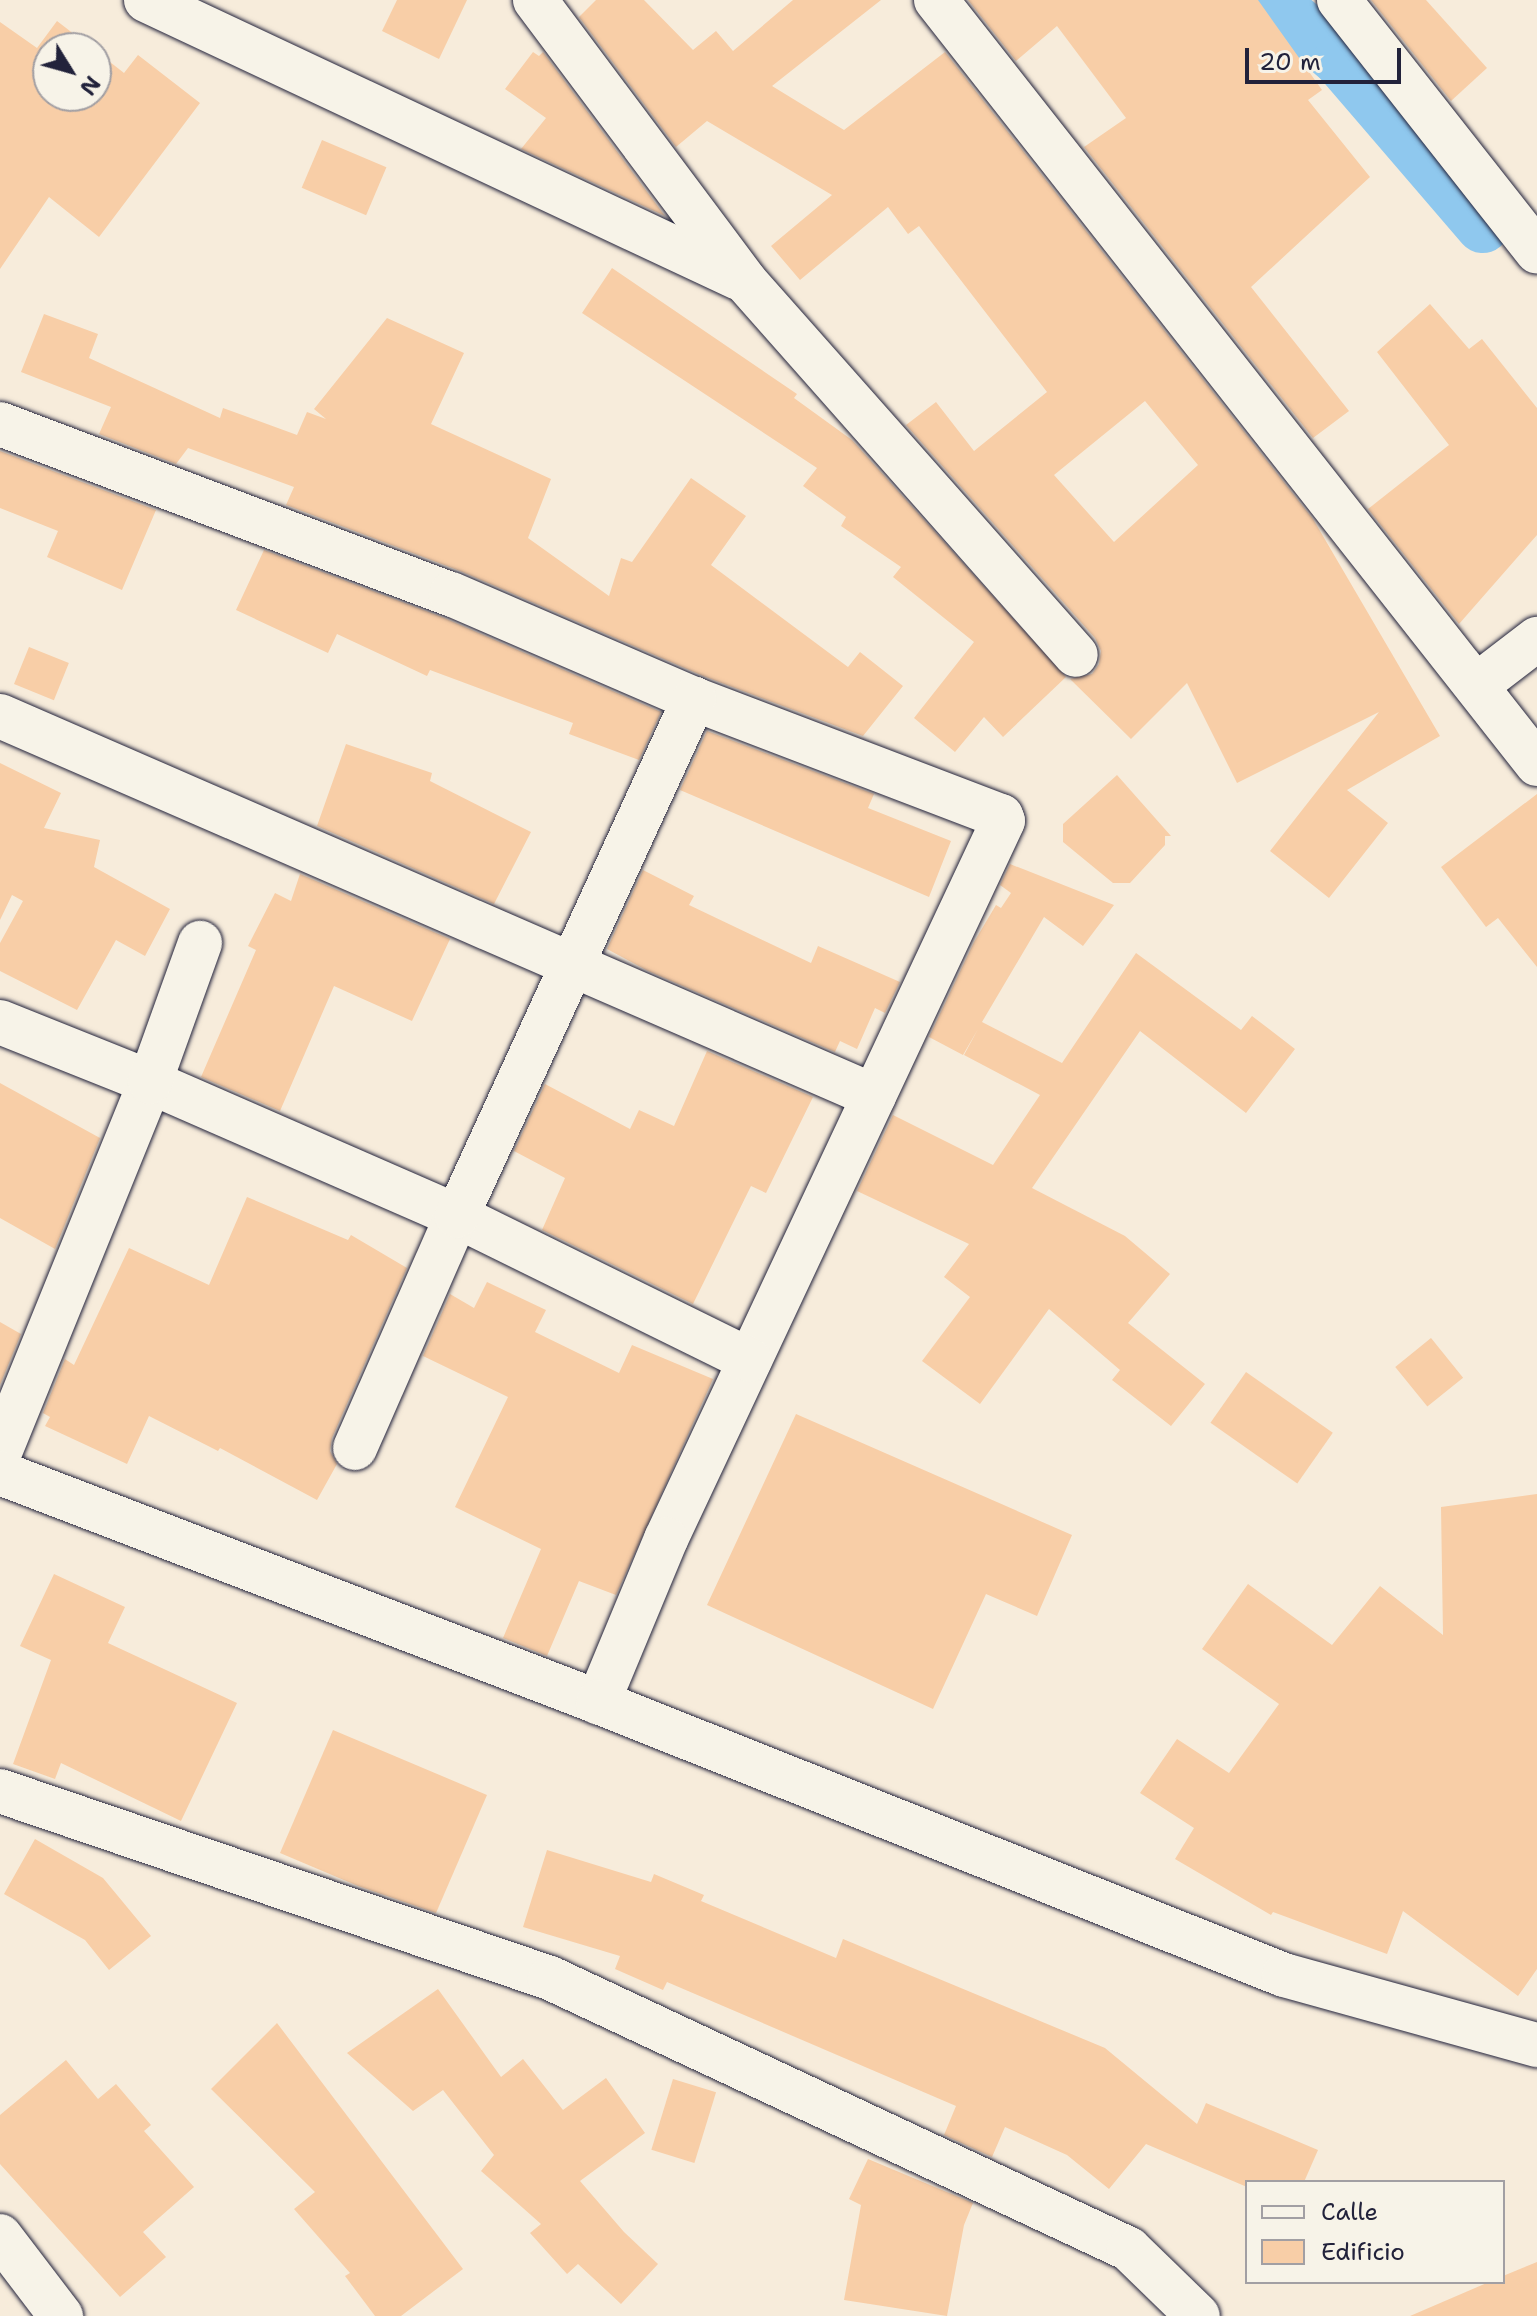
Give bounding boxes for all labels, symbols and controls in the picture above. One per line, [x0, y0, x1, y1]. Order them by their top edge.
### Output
north arrow [32, 32, 112, 112]
scale bar [1249, 32, 1405, 82]
text: 20 m [1259, 46, 1321, 78]
text: N [73, 70, 107, 101]
legend [1245, 2180, 1505, 2284]
text: Calle [1321, 2196, 1378, 2228]
text: Edificio [1321, 2236, 1405, 2268]

